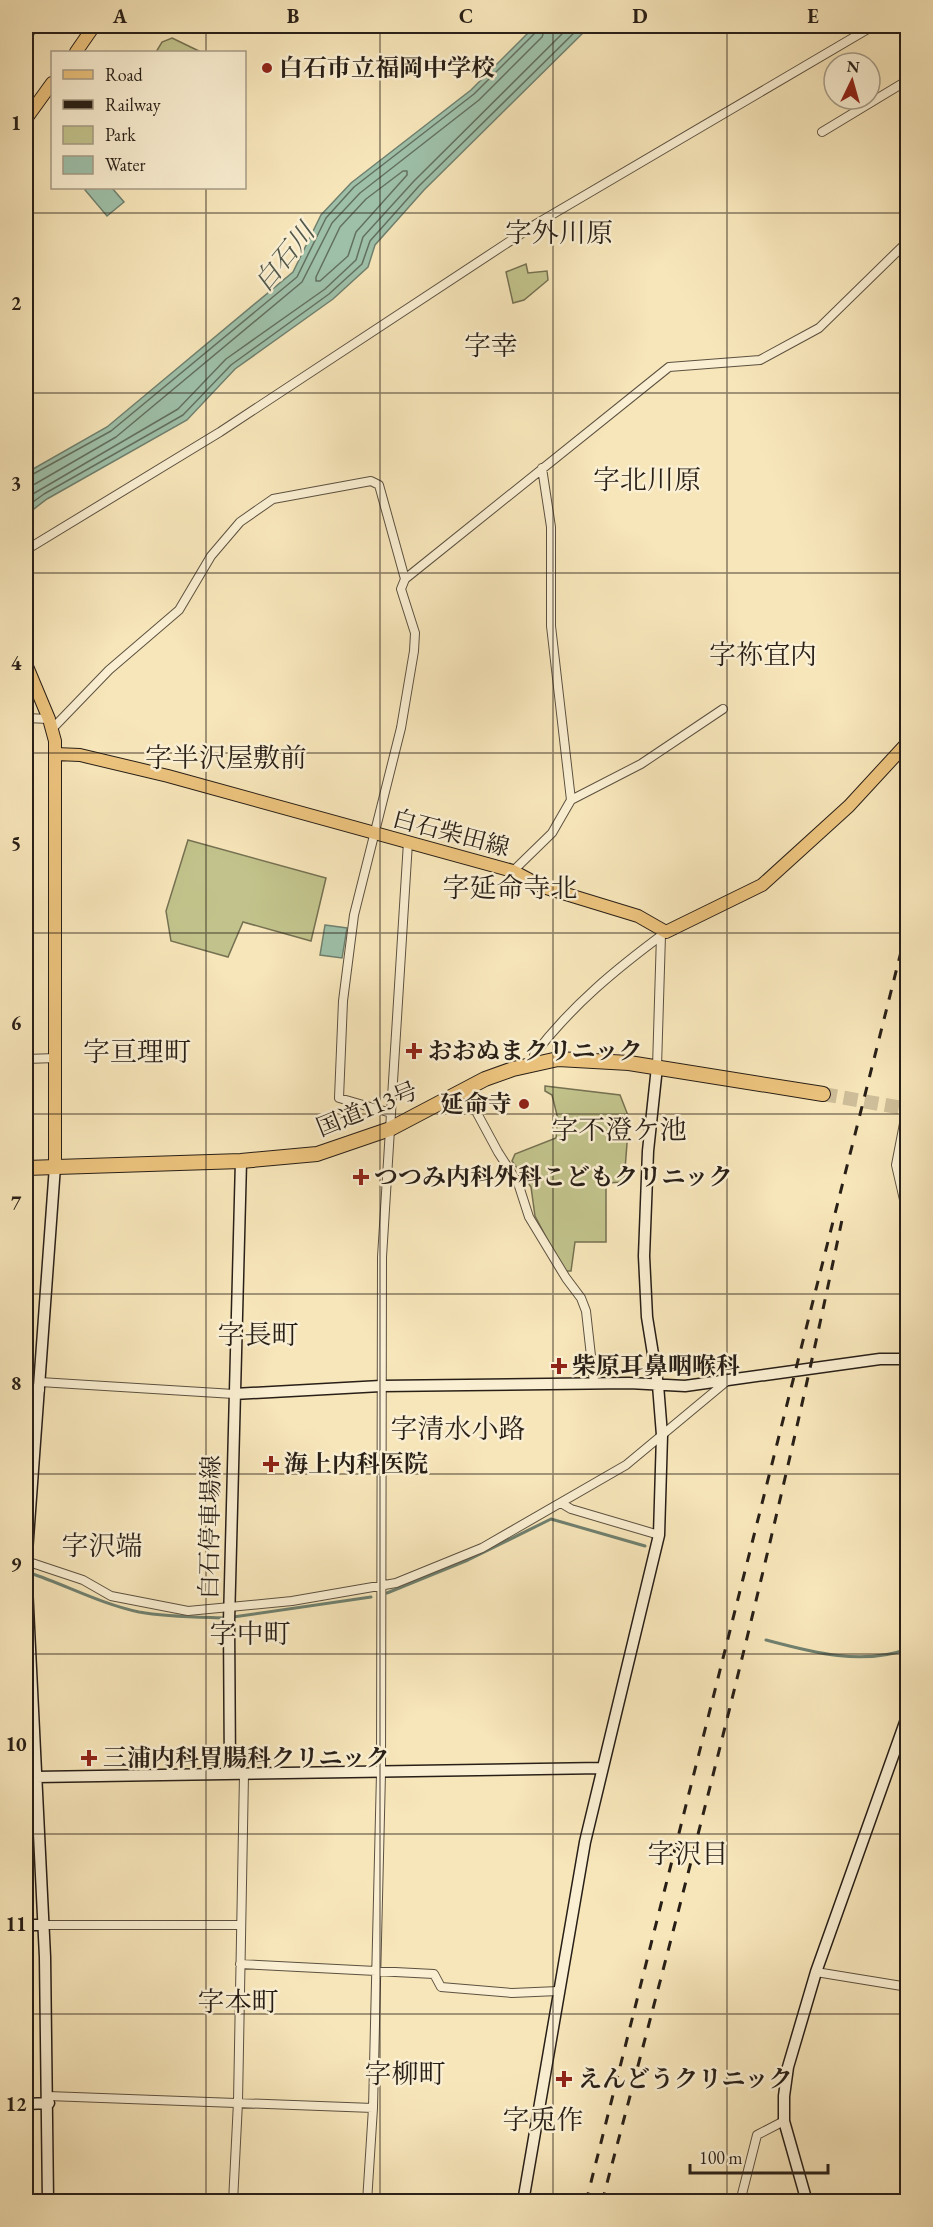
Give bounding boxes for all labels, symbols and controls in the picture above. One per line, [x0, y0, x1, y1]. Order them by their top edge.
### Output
text: A [112, 3, 128, 29]
text: B [287, 3, 299, 29]
text: C [459, 3, 473, 29]
text: D [632, 3, 648, 29]
text: E [807, 3, 819, 29]
legend [51, 51, 246, 189]
north arrow [822, 51, 882, 111]
place label: 白石市立福岡中学校 [279, 52, 495, 83]
text: N [846, 56, 861, 78]
marker: 白石市立福岡中学校 [260, 61, 274, 75]
text: Road [105, 63, 144, 86]
text: Railway [105, 93, 161, 116]
text: 1 [11, 110, 21, 136]
text: Park [105, 123, 136, 146]
text: Water [105, 153, 146, 176]
water label: 白石川 [246, 214, 324, 298]
district label: 字外川原 [505, 215, 613, 250]
text: 2 [11, 290, 22, 316]
district label: 字幸 [464, 328, 518, 363]
district label: 字北川原 [593, 462, 701, 497]
text: 3 [11, 470, 21, 496]
district label: 字祢宜内 [709, 637, 817, 672]
text: 4 [11, 650, 22, 676]
district label: 字半沢屋敷前 [145, 740, 307, 775]
street label: 白石柴田線 [389, 802, 513, 863]
text: 5 [11, 830, 21, 856]
district label: 字延命寺北 [443, 870, 578, 905]
text: 6 [11, 1010, 22, 1036]
district label: 字亘理町 [83, 1034, 191, 1069]
place label: おおぬまクリニック [428, 1035, 643, 1066]
marker: おおぬまクリニック [405, 1042, 423, 1060]
street label: 国道113号 [312, 1074, 422, 1143]
place label: 延命寺 [440, 1088, 512, 1119]
marker: 延命寺 [517, 1097, 531, 1111]
district label: 字不澄ケ池 [552, 1112, 687, 1147]
place label: つつみ内科外科こどもクリニック [374, 1161, 733, 1192]
marker: つつみ内科外科こどもクリニック [352, 1168, 370, 1186]
text: 7 [11, 1190, 22, 1216]
district label: 字長町 [218, 1317, 299, 1352]
place label: 柴原耳鼻咽喉科 [572, 1350, 740, 1381]
marker: 柴原耳鼻咽喉科 [550, 1357, 568, 1375]
text: 8 [11, 1370, 21, 1396]
district label: 字清水小路 [391, 1411, 526, 1446]
place label: 海上内科医院 [284, 1448, 428, 1479]
street label: 白石停車場線 [193, 1455, 226, 1599]
marker: 海上内科医院 [262, 1455, 280, 1473]
district label: 字沢端 [62, 1528, 143, 1563]
text: 9 [11, 1551, 22, 1577]
district label: 字中町 [210, 1616, 291, 1651]
text: 10 [5, 1731, 27, 1757]
place label: 三浦内科胃腸科クリニック [103, 1742, 390, 1773]
marker: 三浦内科胃腸科クリニック [80, 1749, 98, 1767]
district label: 字沢目 [648, 1836, 729, 1871]
text: 11 [5, 1911, 27, 1937]
district label: 字本町 [198, 1984, 279, 2019]
district label: 字柳町 [365, 2056, 446, 2091]
place label: えんどうクリニック [578, 2063, 793, 2094]
marker: えんどうクリニック [555, 2070, 573, 2088]
text: 12 [5, 2091, 27, 2117]
district label: 字兎作 [503, 2102, 584, 2137]
scale bar [690, 2137, 828, 2175]
text: 100 m [699, 2146, 743, 2169]

